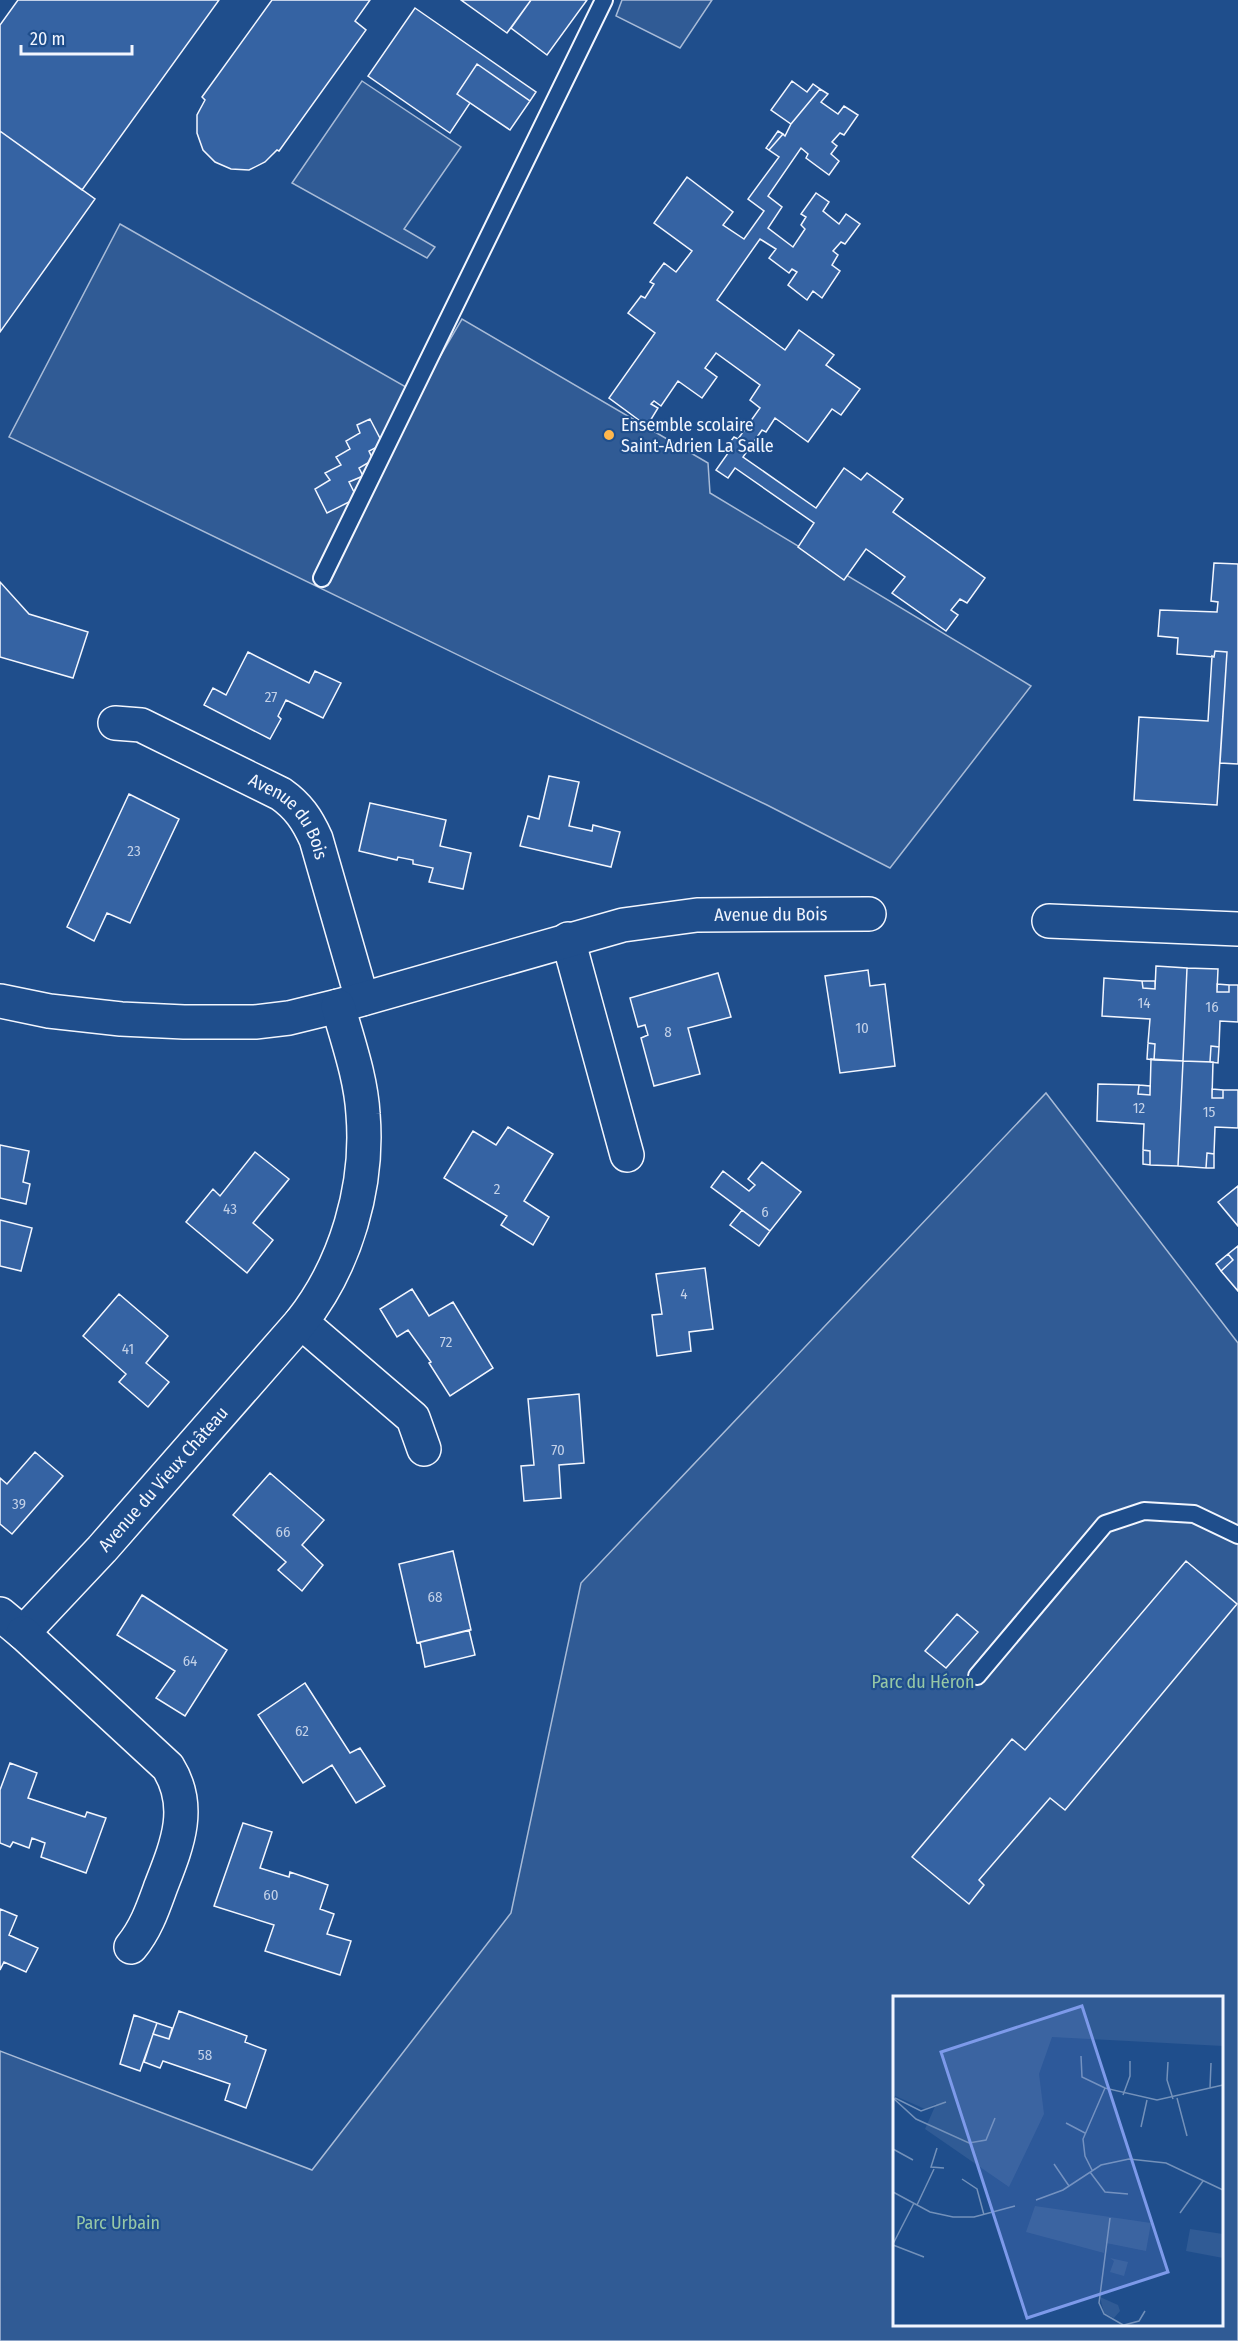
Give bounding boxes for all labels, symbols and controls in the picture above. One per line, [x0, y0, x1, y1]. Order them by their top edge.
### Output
scale bar [21, 18, 132, 56]
text: 20 m [30, 28, 65, 50]
place label: Ensemble scolaire Saint-Adrien La Salle [621, 414, 774, 457]
marker: Ensemble scolaire Saint-Adrien La Salle [602, 428, 616, 442]
house number: 27 [265, 688, 277, 706]
street label: Avenue du Bois [245, 769, 332, 862]
house number: 23 [127, 842, 141, 860]
street label: Avenue du Bois [714, 903, 828, 926]
house number: 14 [1137, 994, 1151, 1012]
house number: 16 [1205, 998, 1219, 1016]
house number: 10 [855, 1019, 869, 1037]
house number: 8 [664, 1023, 672, 1041]
house number: 12 [1133, 1099, 1146, 1117]
house number: 15 [1203, 1103, 1215, 1121]
house number: 2 [494, 1180, 501, 1198]
house number: 43 [223, 1200, 237, 1218]
house number: 6 [761, 1203, 769, 1221]
house number: 4 [680, 1285, 688, 1303]
house number: 72 [440, 1333, 453, 1351]
house number: 41 [122, 1340, 134, 1358]
street label: Avenue du Vieux Château [94, 1402, 233, 1556]
house number: 70 [551, 1441, 565, 1459]
house number: 39 [12, 1495, 26, 1513]
house number: 66 [276, 1523, 290, 1541]
house number: 68 [428, 1588, 442, 1606]
house number: 64 [183, 1652, 197, 1670]
park label: Parc du Héron [872, 1671, 974, 1693]
house number: 62 [295, 1722, 309, 1740]
house number: 60 [263, 1886, 279, 1904]
inset map [893, 1996, 1223, 2326]
house number: 58 [198, 2046, 212, 2064]
park label: Parc Urbain [76, 2212, 160, 2234]

